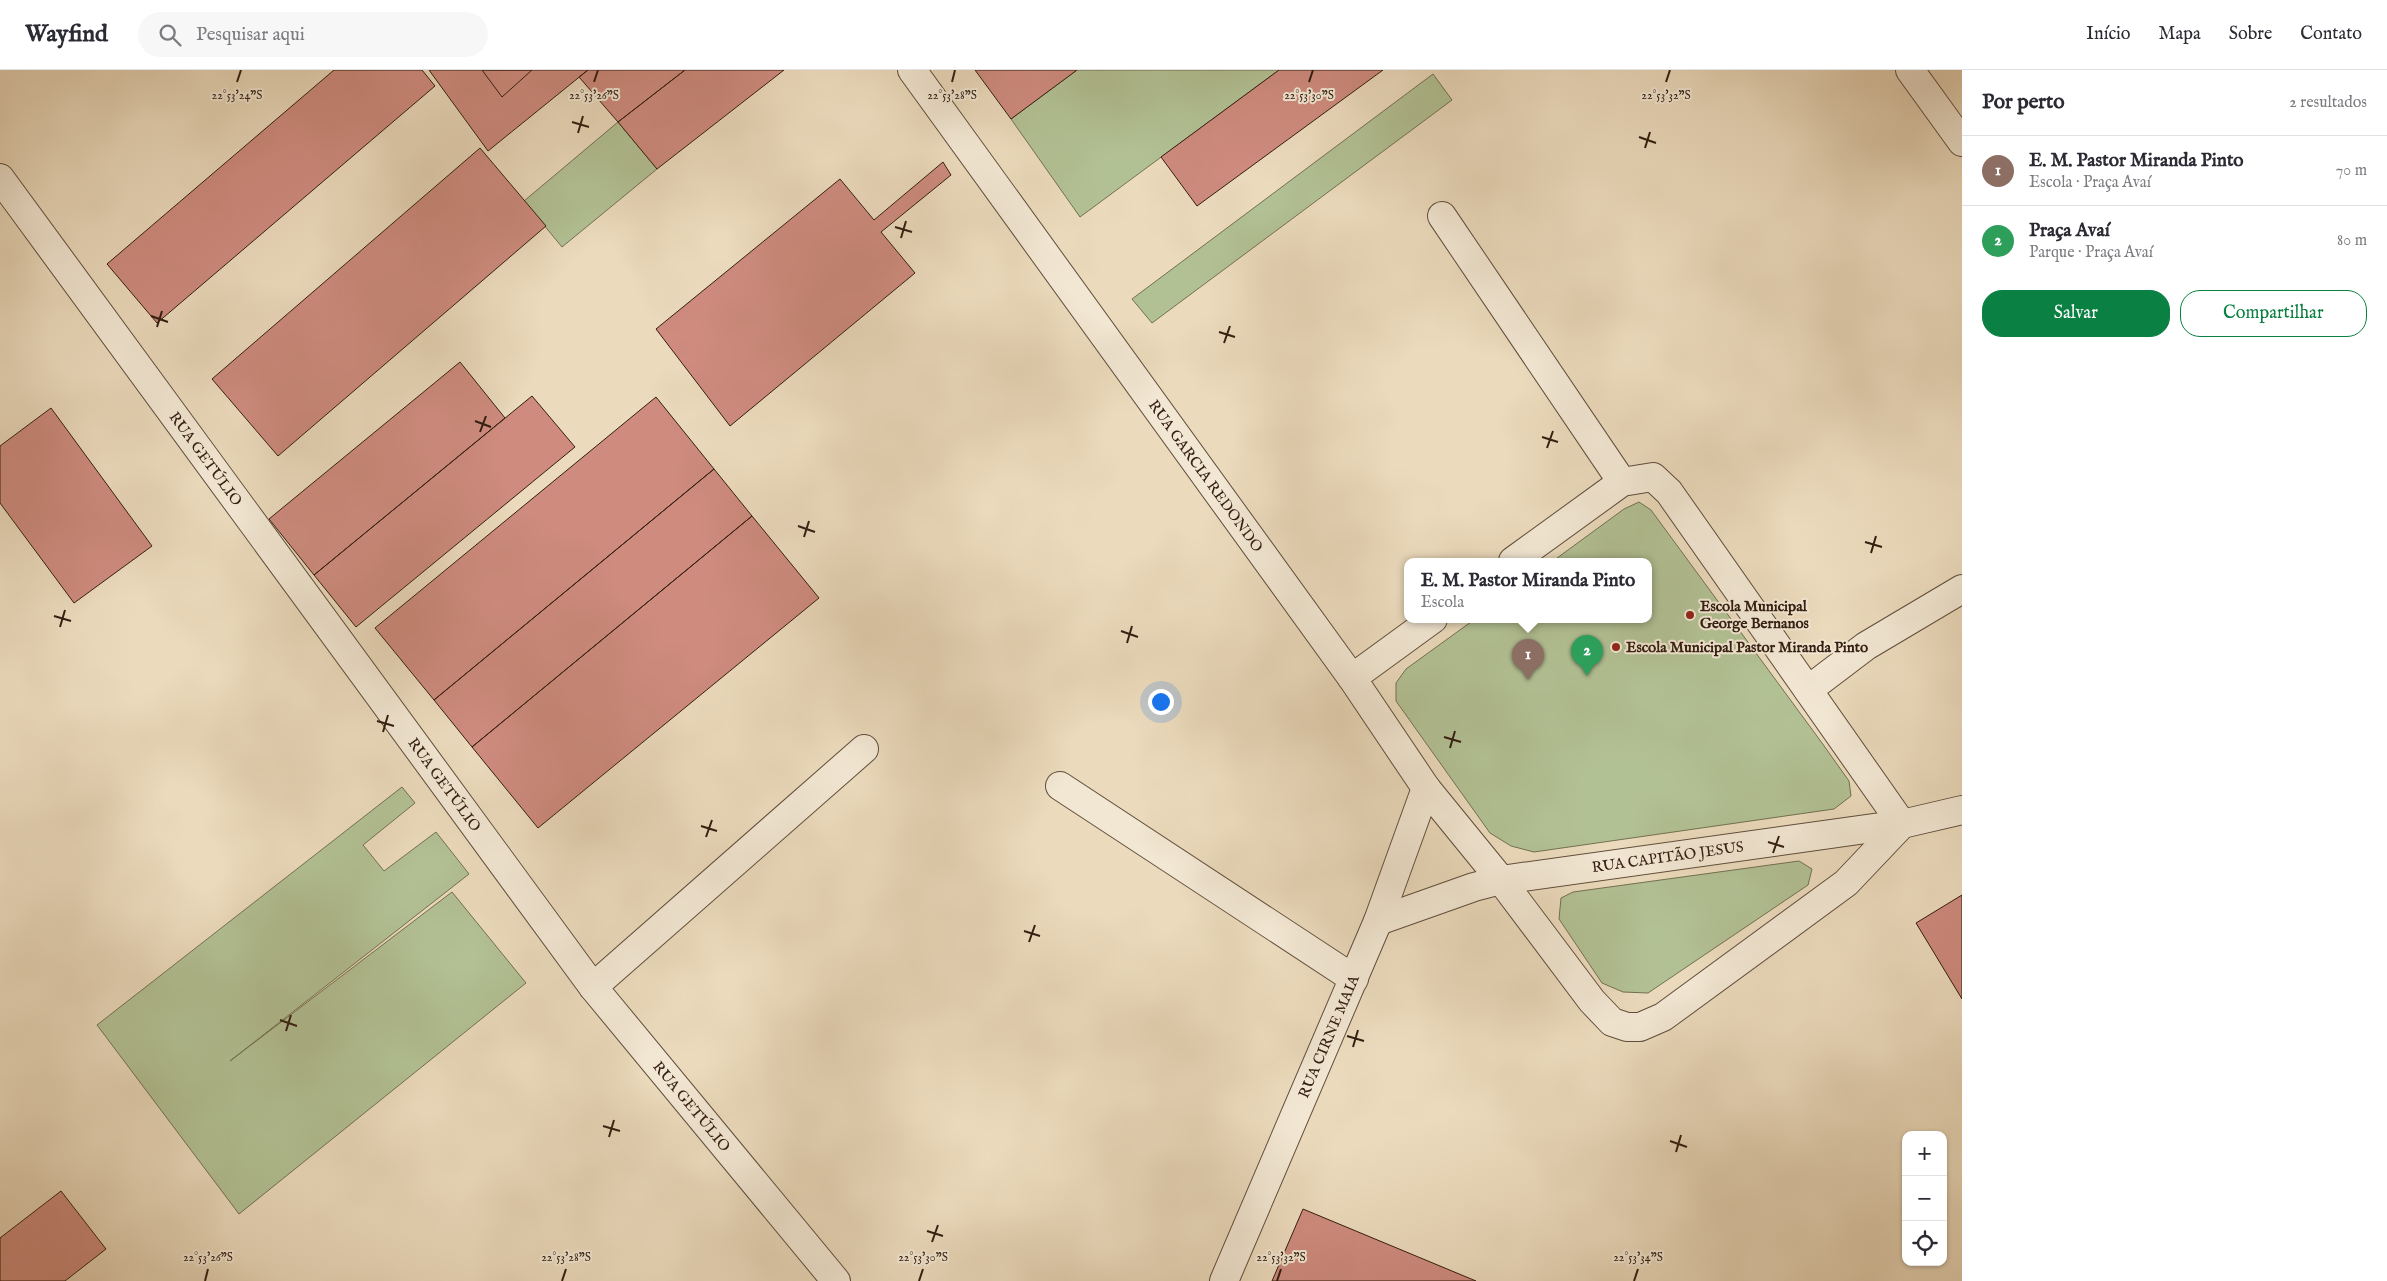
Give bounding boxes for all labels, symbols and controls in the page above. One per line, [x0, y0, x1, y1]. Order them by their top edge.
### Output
search box [138, 12, 488, 57]
text: Wayfind [25, 19, 108, 50]
icon: search [156, 21, 184, 49]
text: Pesquisar aqui [196, 23, 305, 47]
text: Início [2086, 23, 2131, 46]
text: Mapa [2159, 23, 2201, 46]
text: Sobre [2229, 23, 2272, 46]
text: Contato [2300, 23, 2362, 46]
text: 22°53'24"S [212, 88, 262, 103]
text: 22°53'26"S [569, 88, 619, 103]
text: 22°53'28"S [927, 88, 977, 103]
text: 22°53'30"S [1284, 88, 1334, 103]
text: 22°53'32"S [1641, 88, 1691, 103]
text: Por perto [1982, 89, 2064, 116]
text: 2 resultados [2289, 93, 2367, 113]
text: E. M. Pastor Miranda Pinto [2029, 149, 2244, 173]
text: 1 [1995, 161, 2001, 181]
text: 70 m [2336, 161, 2367, 181]
text: Escola · Praça Avaí [2029, 173, 2151, 193]
text: Praça Avaí [2029, 219, 2110, 243]
text: 2 [1994, 231, 2002, 251]
text: 80 m [2337, 231, 2367, 251]
text: Parque · Praça Avaí [2029, 243, 2153, 263]
button: Salvar [1982, 290, 2170, 337]
button: Compartilhar [2180, 290, 2367, 337]
street label: RUA GARCIA REDONDO [1144, 396, 1267, 556]
street label: RUA GETÚLIO [165, 408, 246, 509]
popup [1404, 558, 1652, 623]
text: E. M. Pastor Miranda Pinto [1421, 569, 1635, 593]
text: Escola [1421, 593, 1464, 613]
place label: Escola Municipal George Bernanos [1700, 597, 1810, 633]
marker: Escola Municipal George Bernanos [1684, 609, 1696, 621]
pin: 2 [1571, 635, 1603, 676]
place label: Escola Municipal Pastor Miranda Pinto [1626, 638, 1868, 657]
pin: 1 [1512, 639, 1544, 680]
marker: Escola Municipal Pastor Miranda Pinto [1610, 641, 1622, 653]
your location [1148, 689, 1174, 715]
street label: RUA GETÚLIO [404, 734, 485, 835]
street label: RUA CAPITÃO JESUS [1591, 837, 1745, 877]
street label: RUA CIRNE MAIA [1294, 971, 1364, 1101]
street label: RUA GETÚLIO [649, 1057, 735, 1156]
map controls [1902, 1131, 1947, 1266]
button: + [1902, 1131, 1947, 1176]
button: − [1902, 1176, 1947, 1221]
button: locate [1902, 1221, 1947, 1266]
text: 22°53'26"S [183, 1250, 233, 1265]
text: 22°53'28"S [541, 1250, 591, 1265]
text: 22°53'30"S [898, 1250, 948, 1265]
text: 22°53'32"S [1256, 1250, 1306, 1265]
text: 22°53'34"S [1613, 1250, 1663, 1265]

